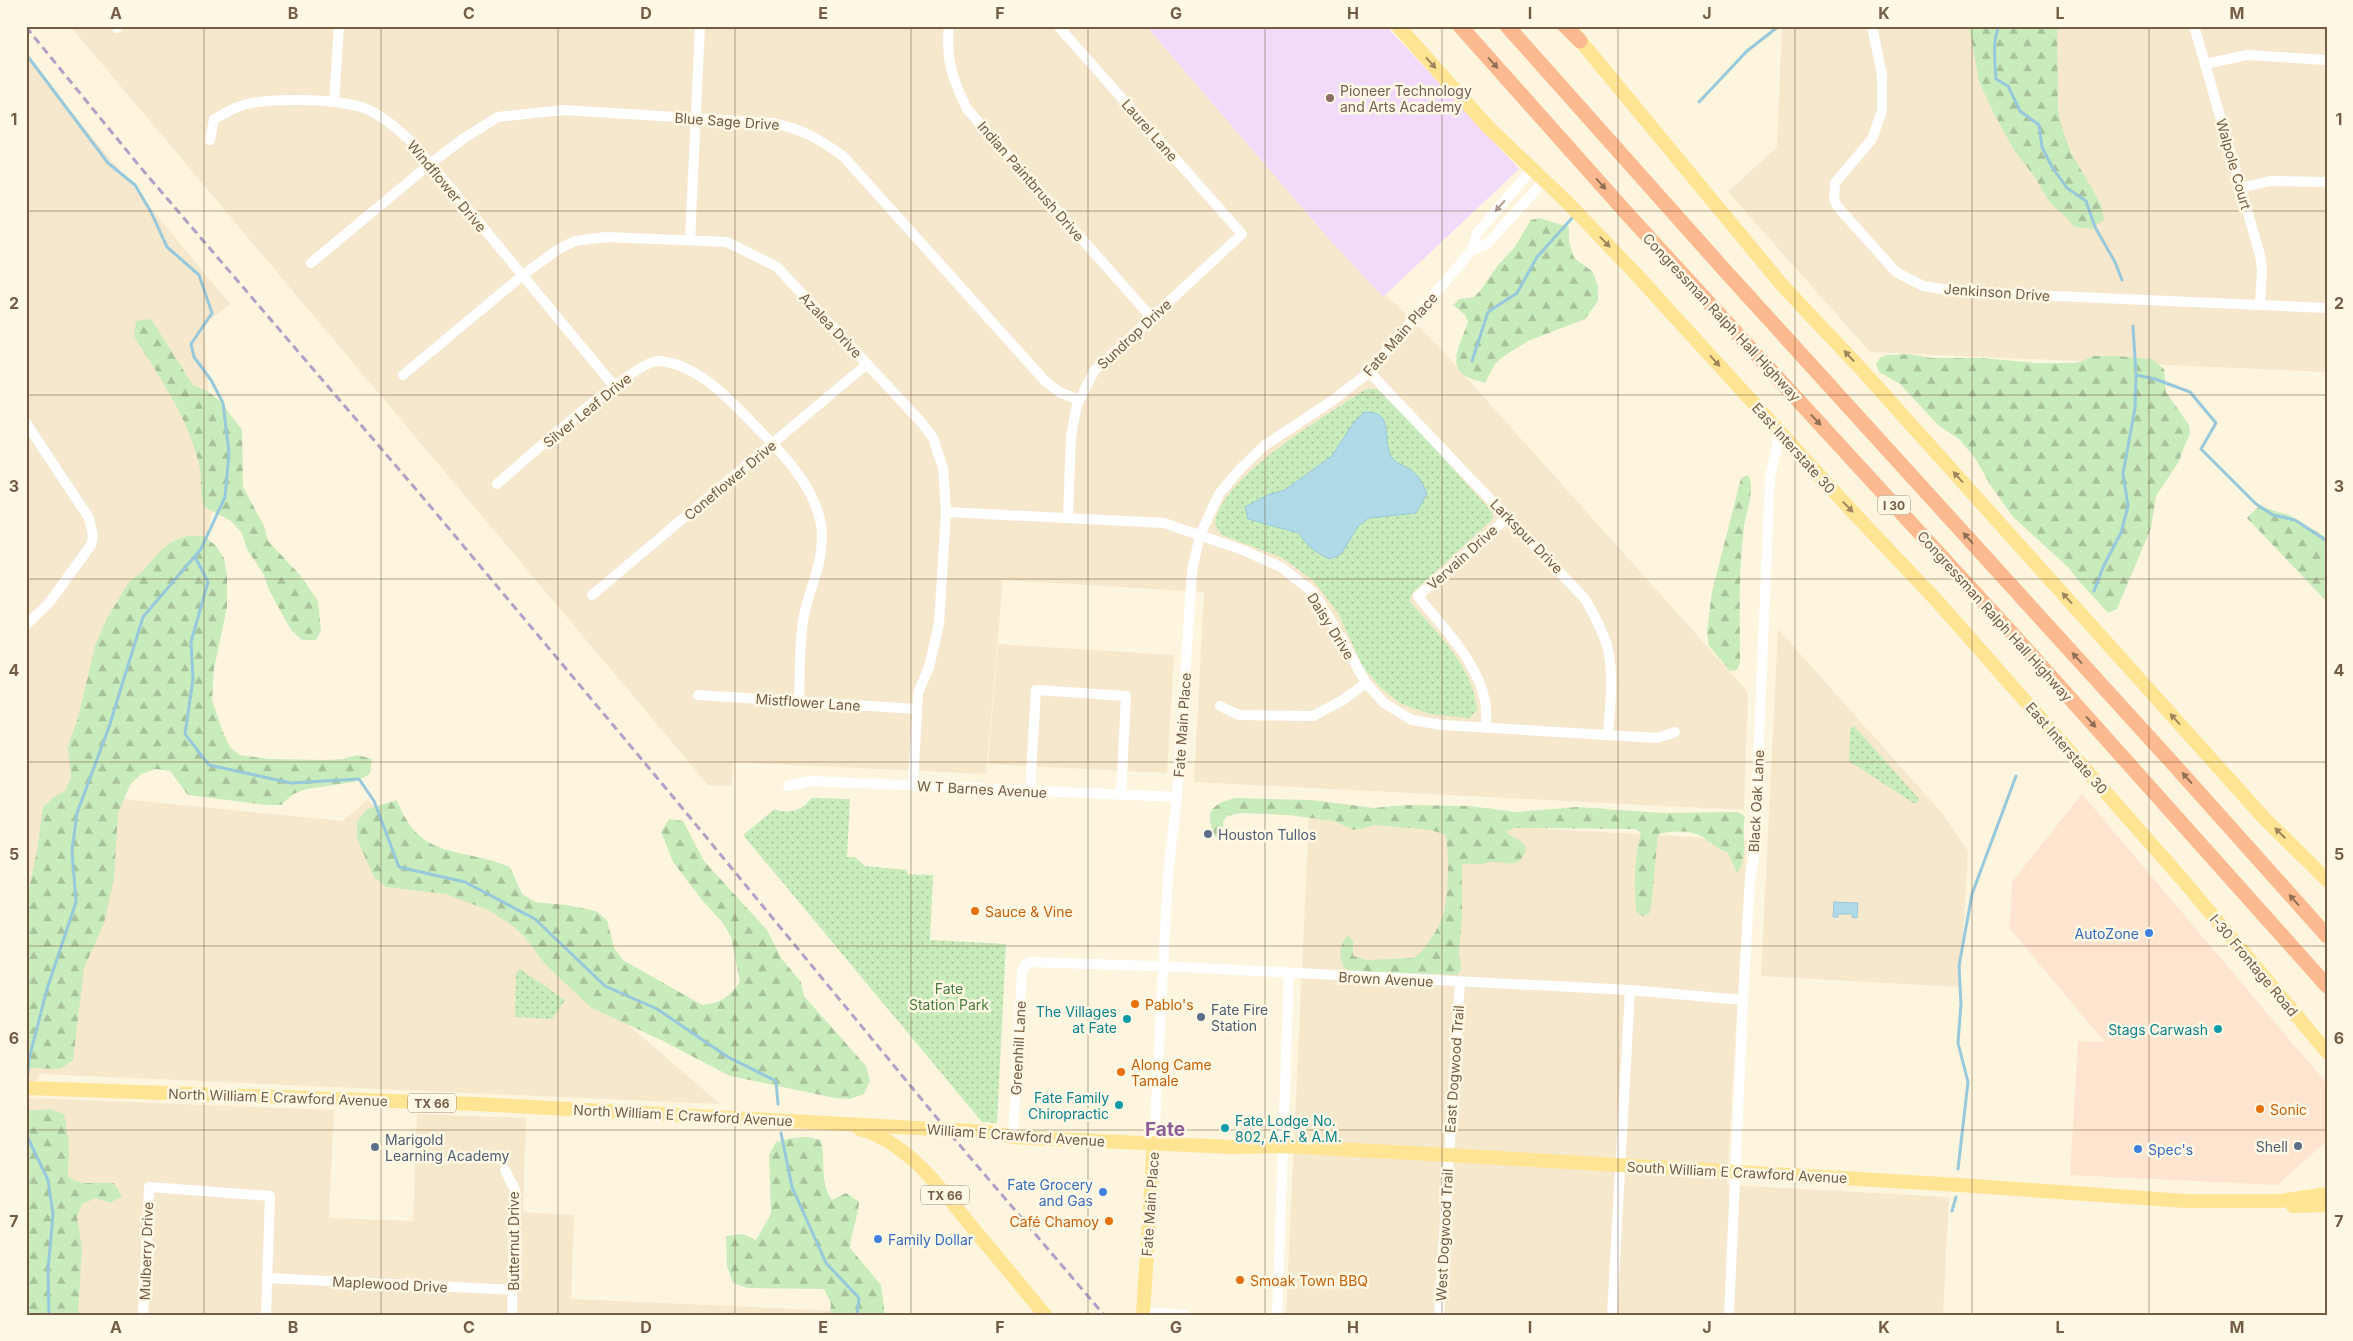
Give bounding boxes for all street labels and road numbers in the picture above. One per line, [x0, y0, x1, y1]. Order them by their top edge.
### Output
street label: Laurel Lane [1118, 95, 1182, 165]
street label: Blue Sage Drive [674, 109, 780, 133]
street label: Indian Paintbrush Drive [974, 117, 1088, 245]
street label: Walpole Court [2213, 117, 2255, 212]
street label: Windflower Drive [404, 137, 490, 235]
street label: Congressman Ralph Hall Highway [1640, 230, 1804, 405]
street label: Jenkinson Drive [1943, 280, 2051, 304]
street label: Azalea Drive [796, 289, 866, 361]
street label: Fate Main Place [1359, 289, 1441, 379]
street label: Sundrop Drive [1094, 295, 1174, 373]
street label: Silver Leaf Drive [539, 369, 635, 451]
street label: East Interstate 30 [1749, 399, 1839, 497]
street label: Coneflower Drive [680, 436, 780, 524]
street label: Larkspur Drive [1487, 495, 1567, 577]
road number: I 30 [1878, 496, 1910, 514]
street label: Vervain Drive [1423, 521, 1501, 593]
street label: Congressman Ralph Hall Highway [1914, 527, 2076, 705]
street label: Daisy Drive [1304, 590, 1358, 662]
street label: Fate Main Place [1170, 672, 1194, 778]
street label: Mistflower Lane [755, 690, 861, 714]
street label: East Interstate 30 [2023, 699, 2111, 797]
street label: Black Oak Lane [1745, 749, 1767, 853]
street label: W T Barnes Avenue [917, 777, 1047, 801]
street label: I-30 Frontage Road [2206, 911, 2302, 1019]
street label: Brown Avenue [1338, 968, 1434, 990]
street label: Greenhill Lane [1007, 1000, 1029, 1096]
street label: East Dogwood Trail [1441, 1005, 1467, 1133]
street label: North William E Crawford Avenue [168, 1085, 388, 1109]
road number: TX 66 [408, 1094, 456, 1112]
street label: North William E Crawford Avenue [573, 1101, 793, 1129]
street label: William E Crawford Avenue [926, 1120, 1106, 1150]
street label: Fate Main Place [1138, 1151, 1162, 1257]
street label: South William E Crawford Avenue [1626, 1158, 1848, 1186]
street label: West Dogwood Trail [1432, 1168, 1456, 1302]
road number: TX 66 [921, 1186, 969, 1204]
street label: Butternut Drive [505, 1191, 522, 1291]
street label: Mulberry Drive [136, 1201, 156, 1301]
street label: Maplewood Drive [332, 1272, 448, 1296]

